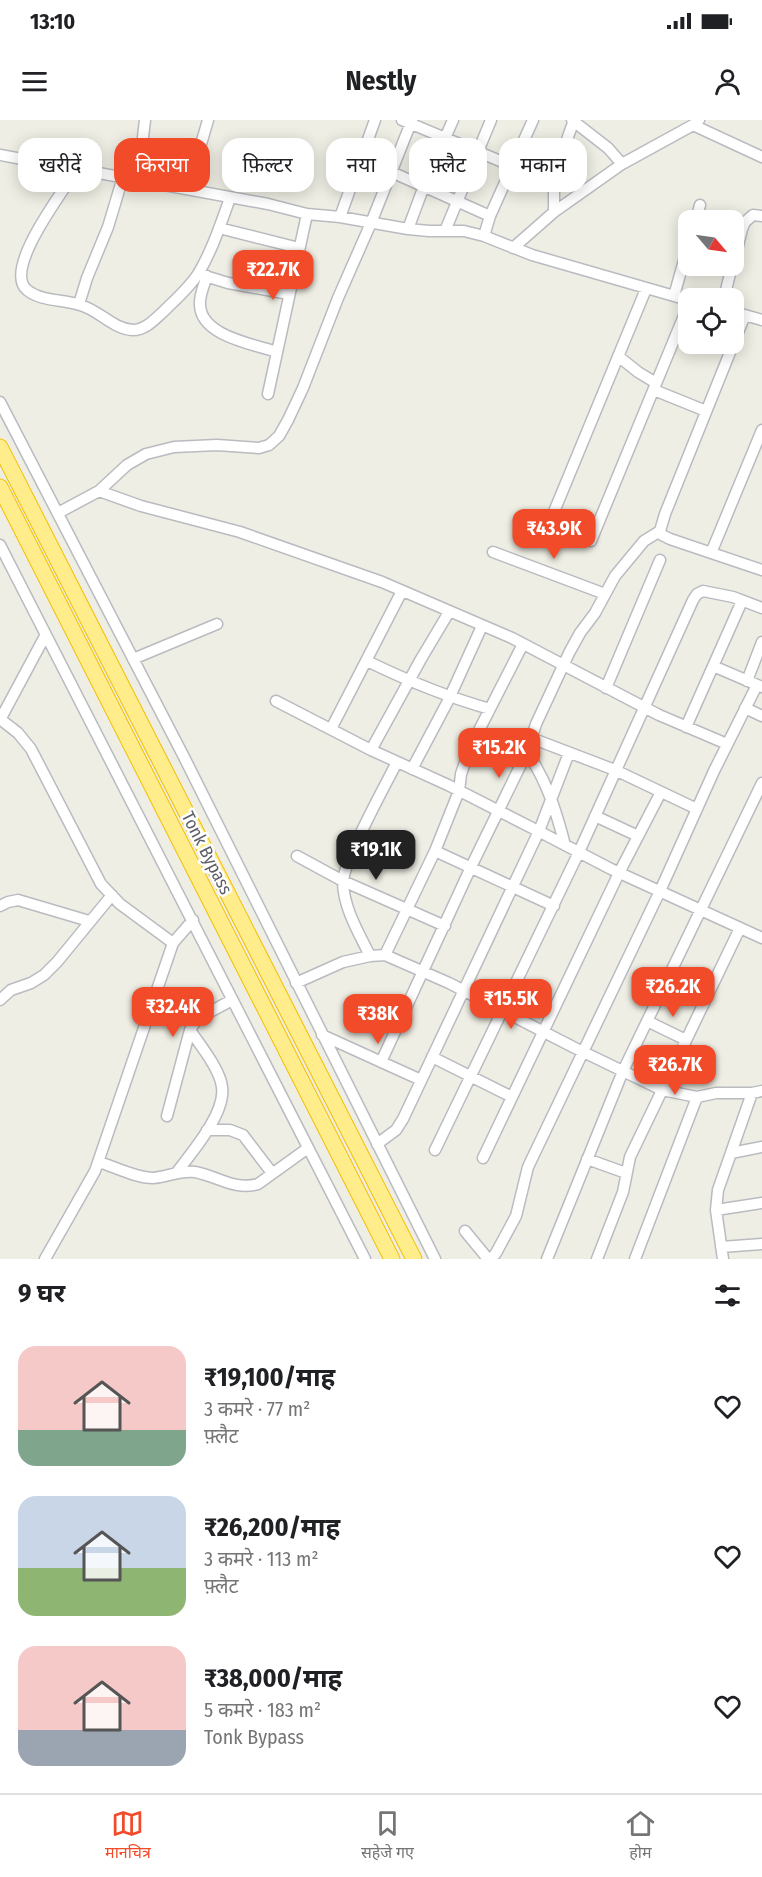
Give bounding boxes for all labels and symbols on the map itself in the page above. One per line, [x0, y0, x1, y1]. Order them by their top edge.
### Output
north arrow [678, 210, 744, 276]
pin: ₹22.7K [224, 250, 322, 301]
pin: ₹43.9K [505, 509, 603, 560]
pin: ₹15.2K [450, 728, 548, 779]
street label: Tonk Bypass [177, 808, 237, 898]
pin: ₹19.1K [327, 830, 425, 881]
pin: ₹26.2K [624, 967, 722, 1018]
pin: ₹15.5K [462, 979, 560, 1030]
pin: ₹32.4K [124, 987, 222, 1038]
pin: ₹38K [342, 994, 414, 1045]
pin: ₹26.7K [626, 1045, 724, 1096]

